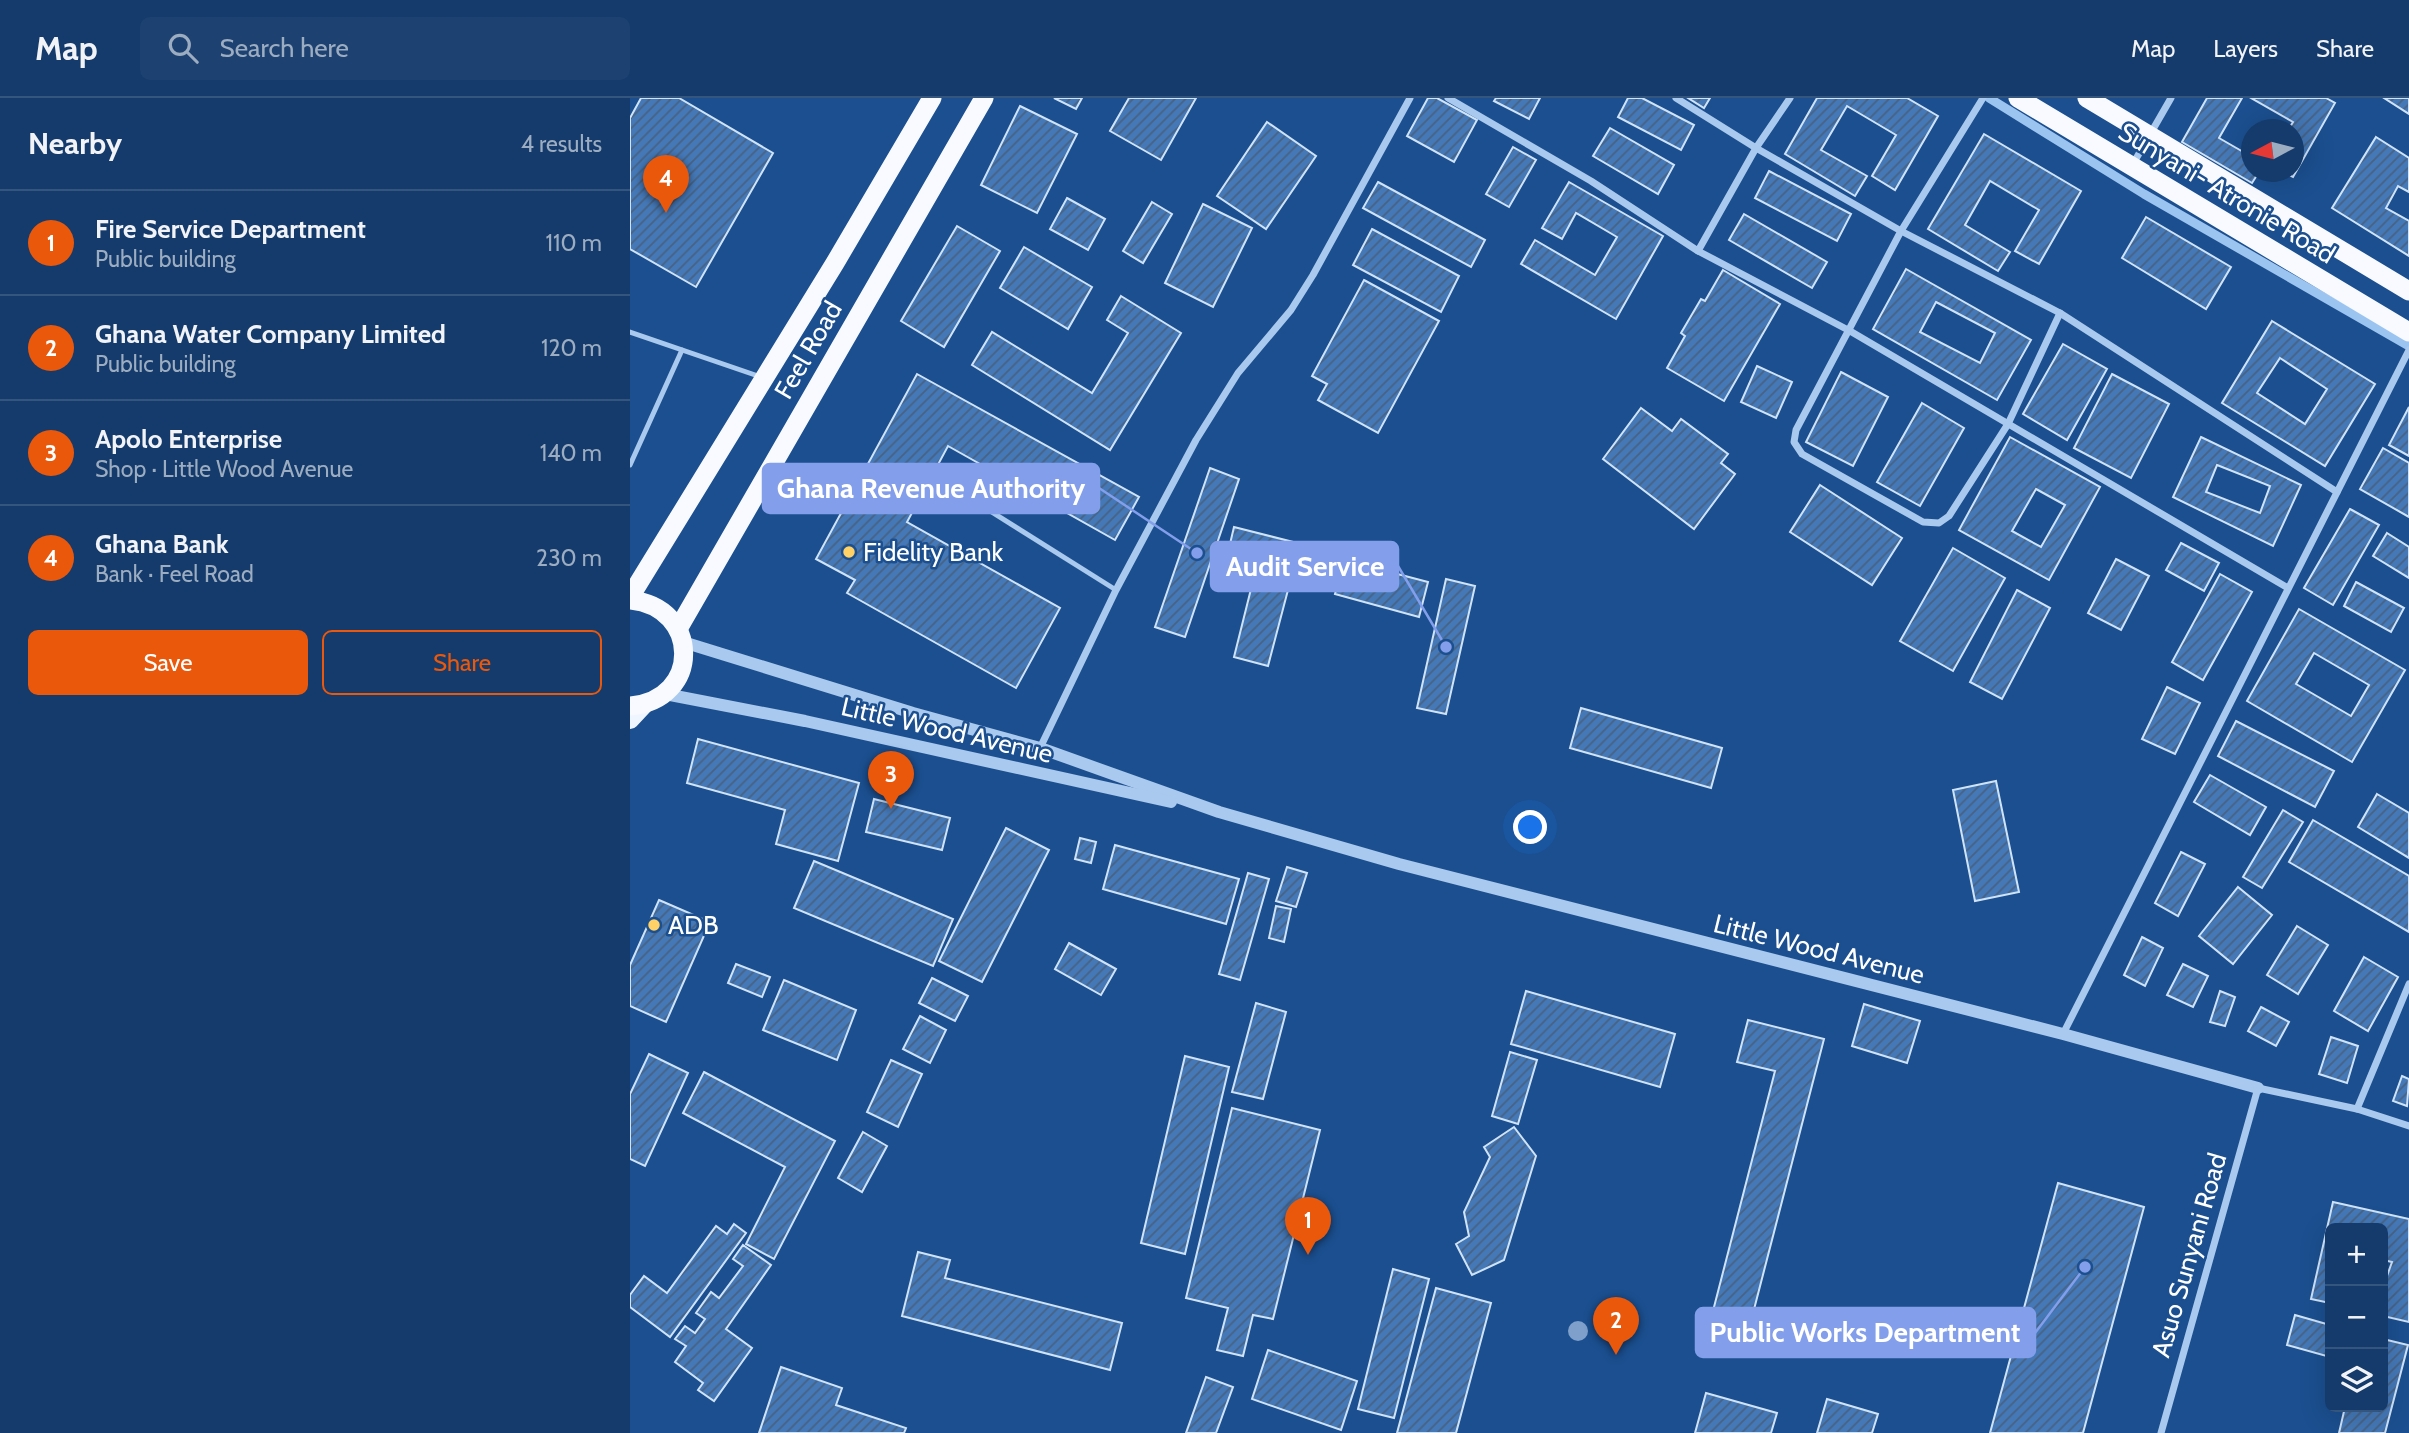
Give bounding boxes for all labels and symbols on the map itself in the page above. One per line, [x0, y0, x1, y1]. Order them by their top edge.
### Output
street label: Sunyani- Atronie Road [2113, 116, 2341, 270]
north arrow [2241, 119, 2304, 182]
pin: 4 [643, 155, 689, 213]
street label: Feel Road [767, 295, 849, 405]
callout: Ghana Revenue Authority [763, 464, 1099, 513]
text: Ghana Revenue Authority [777, 471, 1085, 505]
place label: Fidelity Bank [863, 536, 1004, 568]
callout: Audit Service [1211, 542, 1398, 591]
marker: Fidelity Bank [841, 544, 857, 560]
text: Audit Service [1226, 549, 1384, 583]
street label: Little Wood Avenue [838, 690, 1056, 770]
pin: 3 [868, 751, 914, 809]
your location [1513, 810, 1547, 844]
street label: Little Wood Avenue [1710, 907, 1928, 991]
place label: ADB [668, 909, 718, 941]
marker: ADB [646, 917, 662, 933]
street label: Asuo Sunyani Road [2145, 1149, 2233, 1361]
pin: 1 [1285, 1197, 1331, 1255]
pin: 2 [1593, 1297, 1639, 1355]
callout: Public Works Department [1696, 1308, 2035, 1357]
text: Public Works Department [1710, 1315, 2020, 1349]

